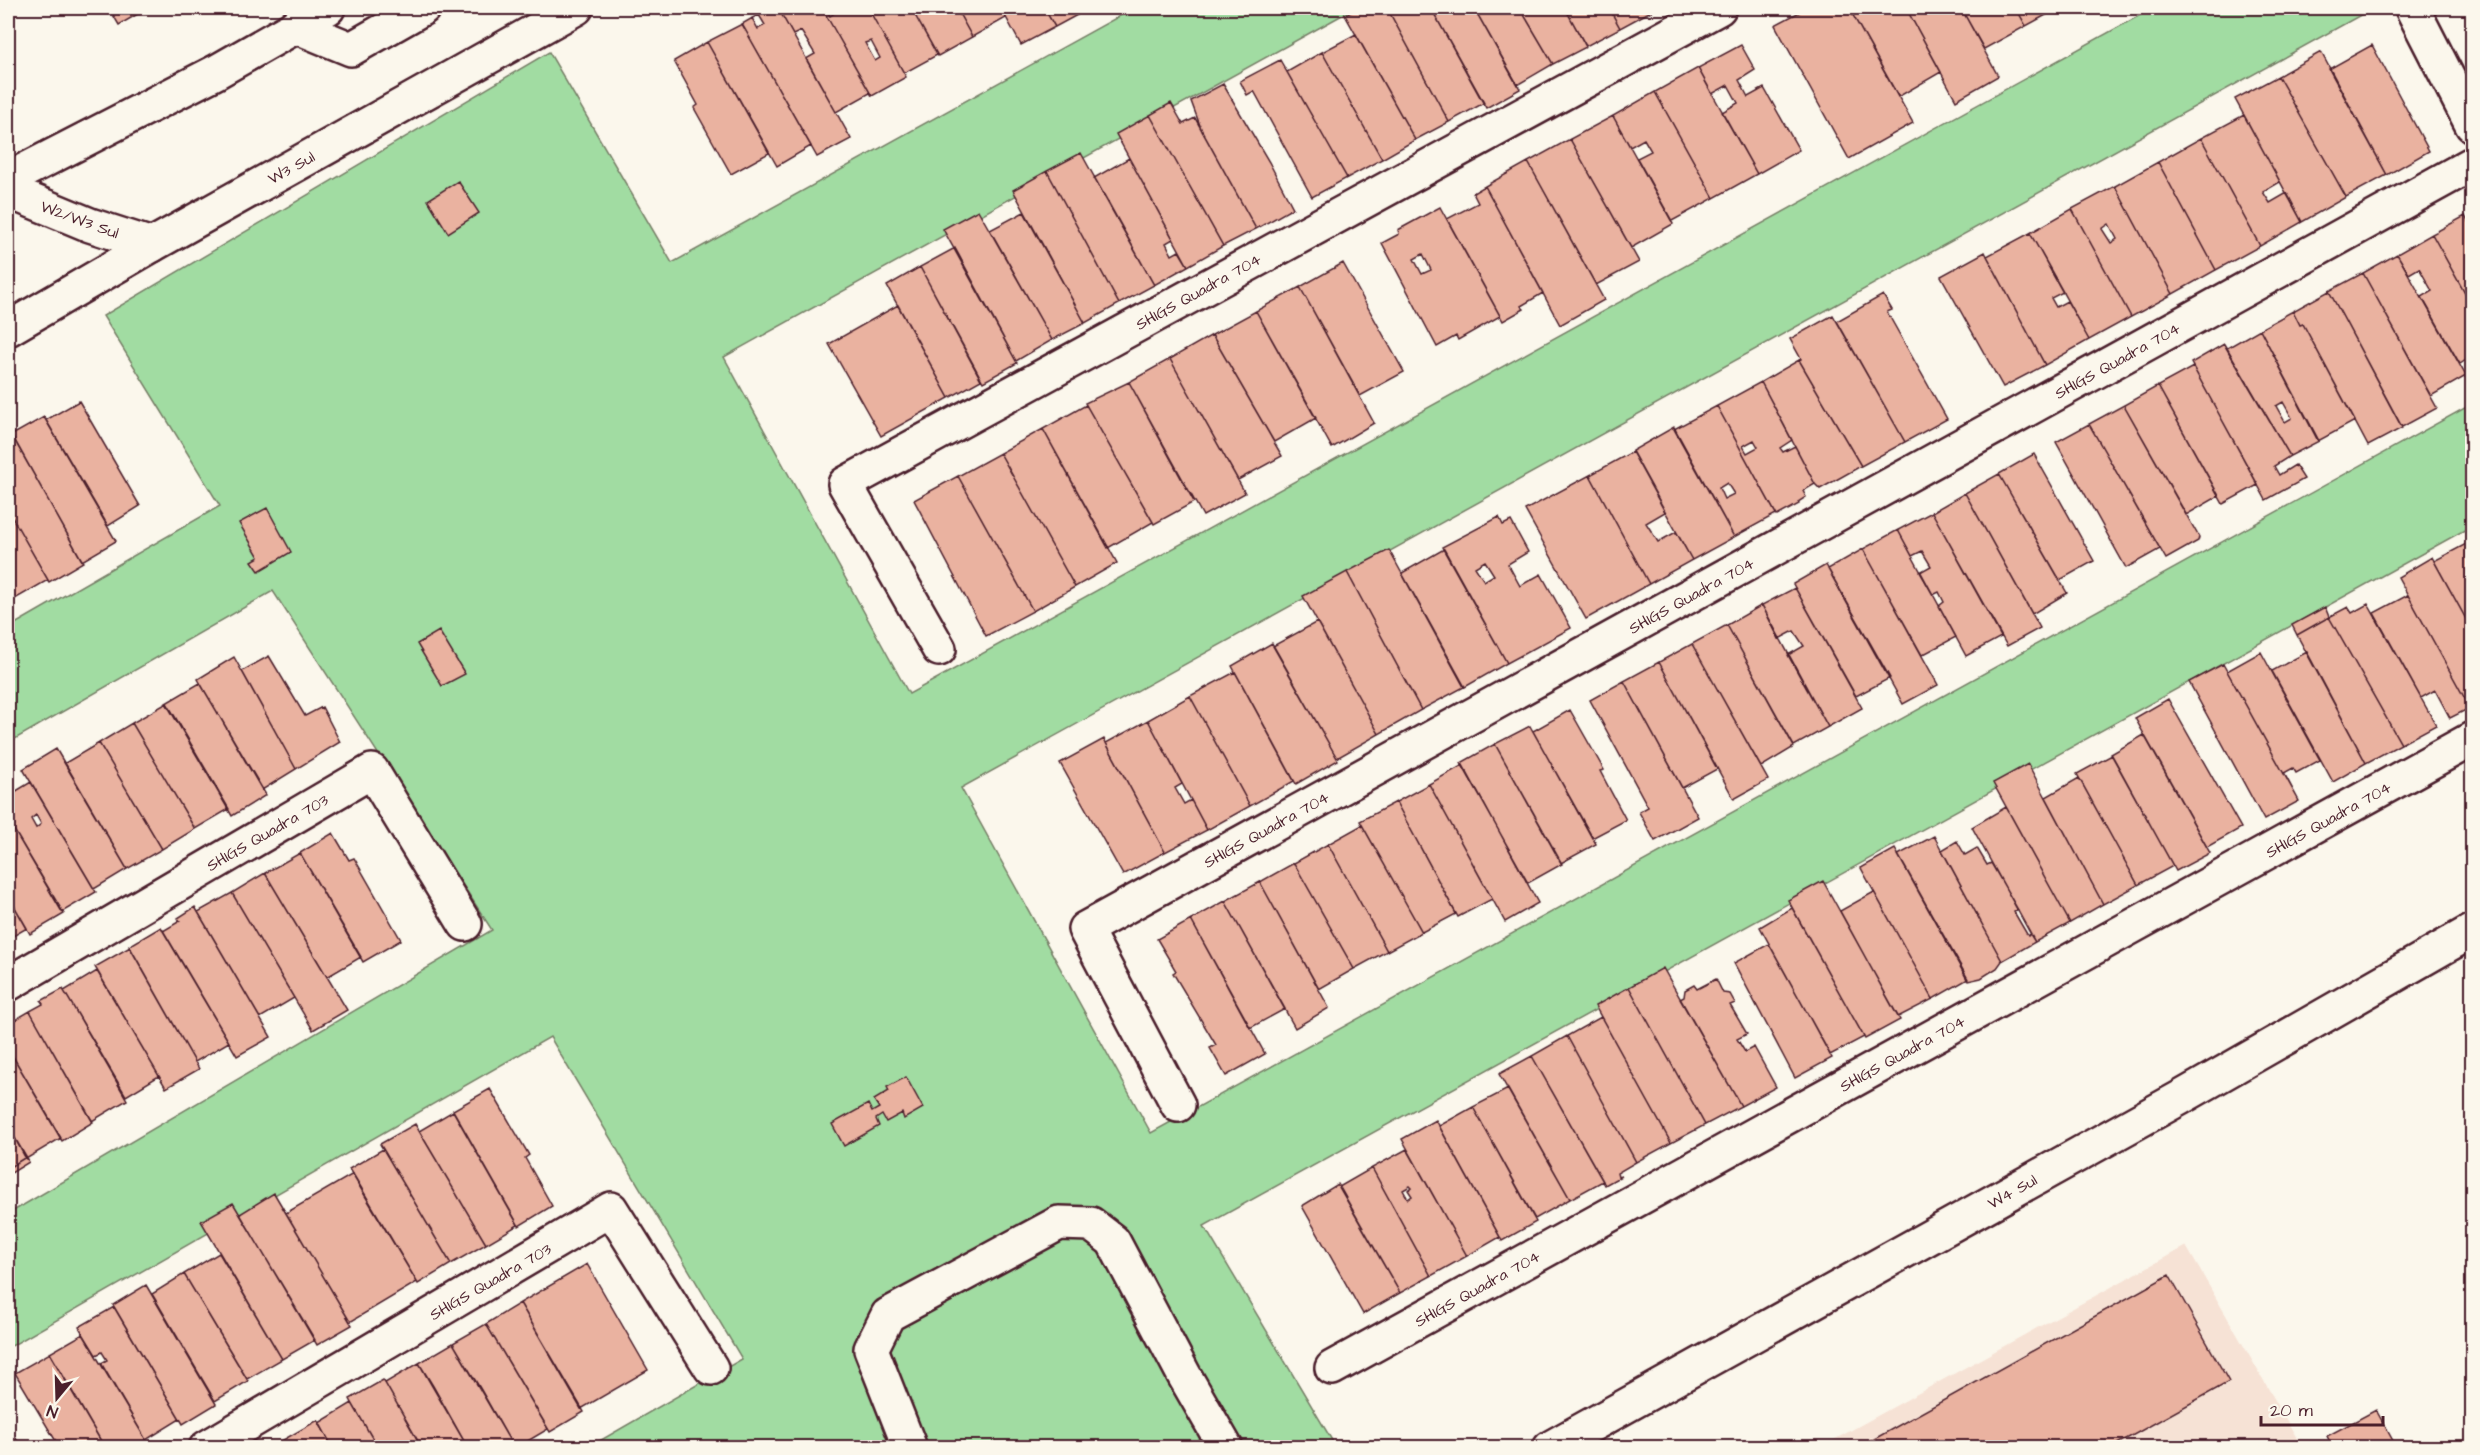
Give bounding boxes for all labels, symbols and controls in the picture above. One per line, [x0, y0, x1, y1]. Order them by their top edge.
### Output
street label: W3 Sul [264, 146, 319, 190]
street label: W2/W3 Sul [37, 196, 122, 244]
street label: SHIGS Quadra 704 [1132, 248, 1265, 335]
street label: SHIGS Quadra 704 [2051, 317, 2184, 404]
street label: SHIGS Quadra 704 [1625, 552, 1758, 639]
street label: SHIGS Quadra 704 [2262, 776, 2395, 863]
street label: SHIGS Quadra 704 [1200, 786, 1333, 873]
street label: SHIGS Quadra 703 [202, 789, 333, 877]
street label: SHIGS Quadra 704 [1836, 1010, 1969, 1097]
street label: W4 Sul [1984, 1169, 2041, 1214]
street label: SHIGS Quadra 703 [425, 1238, 556, 1326]
street label: SHIGS Quadra 704 [1411, 1245, 1544, 1332]
north arrow [27, 1368, 87, 1428]
scale bar [2261, 1389, 2382, 1427]
text: 20 m [2270, 1398, 2313, 1423]
text: N [44, 1399, 61, 1423]

